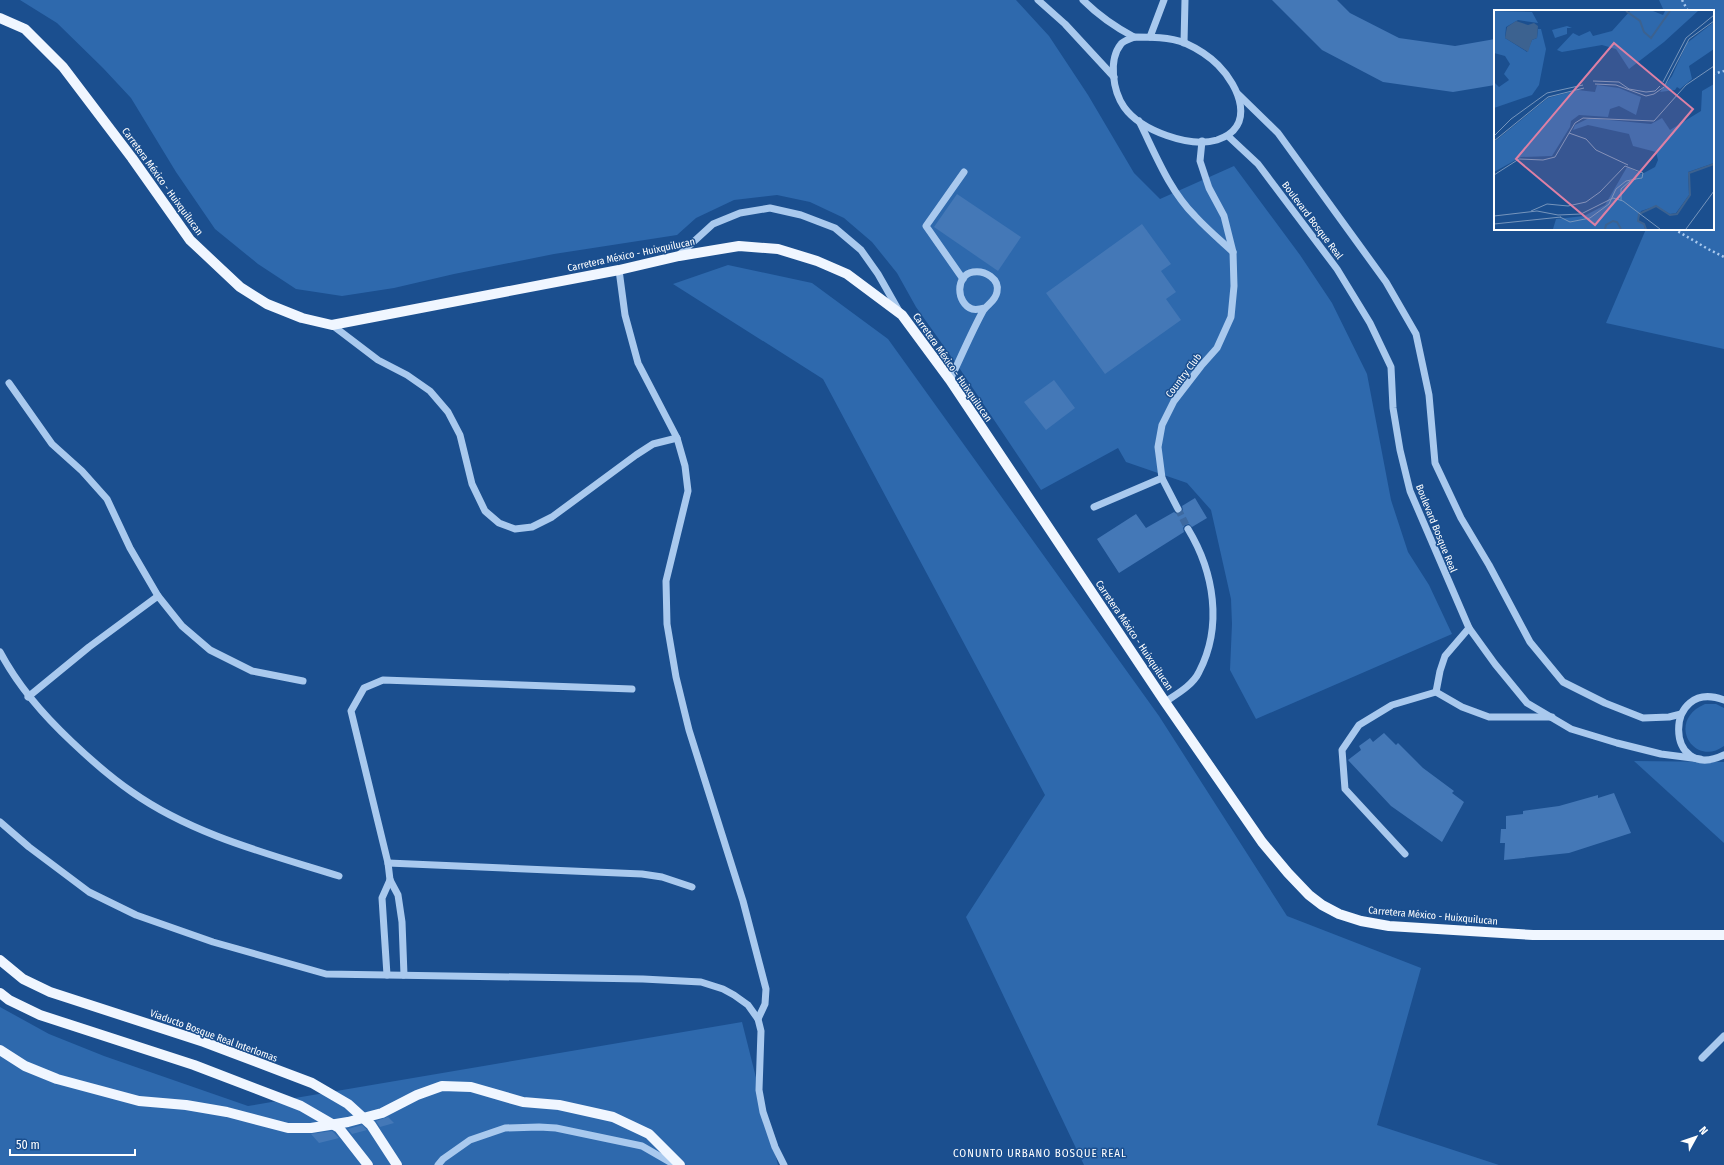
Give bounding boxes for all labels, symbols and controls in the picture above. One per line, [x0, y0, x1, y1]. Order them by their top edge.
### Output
inset map [1494, 10, 1714, 230]
street label: Carretera México - Huixquilucan [119, 125, 205, 238]
street label: Boulevard Bosque Real [1279, 179, 1346, 262]
street label: Carretera México - Huixquilucan [566, 236, 696, 274]
street label: Carretera México - Huixquilucan [910, 311, 994, 424]
street label: Country Club [1163, 351, 1204, 400]
street label: Boulevard Bosque Real [1413, 483, 1459, 575]
street label: Carretera México - Huixquilucan [1093, 578, 1176, 693]
street label: Carretera México - Huixquilucan [1368, 904, 1498, 928]
street label: Viaducto Bosque Real Interlomas [148, 1007, 279, 1065]
north arrow [1676, 1117, 1716, 1157]
text: N [1696, 1124, 1710, 1138]
scale bar [10, 1131, 135, 1157]
text: 50 m [16, 1138, 40, 1152]
district label: CONUNTO URBANO BOSQUE REAL [953, 1147, 1127, 1160]

